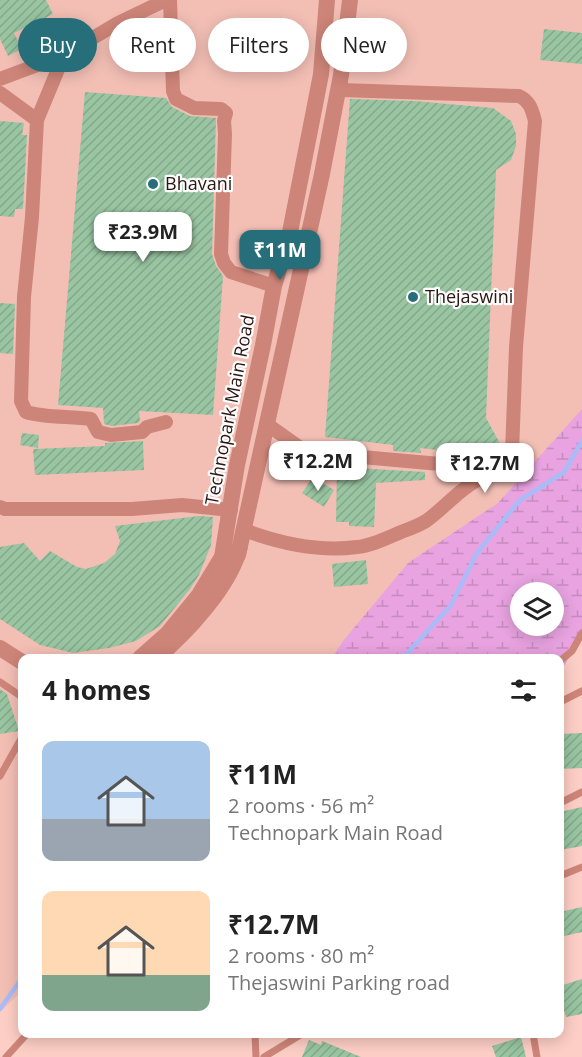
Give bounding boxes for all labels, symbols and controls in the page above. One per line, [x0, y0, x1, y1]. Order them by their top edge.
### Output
chip: Buy [18, 18, 97, 72]
chip: Rent [109, 18, 196, 72]
chip: Filters [208, 18, 309, 72]
chip: New [321, 18, 407, 72]
place label: Bhavani [165, 171, 232, 195]
marker: Bhavani [146, 177, 160, 191]
pin: ₹23.9M [94, 212, 192, 263]
text: ₹23.9M [108, 218, 178, 245]
pin: ₹11M [244, 230, 316, 281]
text: ₹11M [253, 236, 307, 263]
place label: Thejaswini [425, 284, 513, 308]
marker: Thejaswini [406, 290, 420, 304]
street label: Technopark Main Road [199, 313, 259, 507]
pin: ₹12.2M [269, 441, 367, 492]
pin: ₹12.7M [436, 443, 534, 494]
text: ₹12.2M [283, 447, 353, 474]
text: ₹12.7M [450, 449, 520, 476]
map controls [510, 582, 564, 636]
button: layers [510, 582, 564, 636]
text: 4 homes [42, 672, 151, 708]
icon: filters [507, 674, 540, 707]
text: ₹11M [228, 756, 297, 792]
icon: home [90, 765, 162, 837]
text: 2 rooms · 56 m² [228, 792, 374, 819]
text: Technopark Main Road [228, 819, 443, 846]
text: ₹12.7M [228, 906, 319, 942]
icon: home [90, 915, 162, 987]
text: 2 rooms · 80 m² [228, 942, 374, 969]
text: Thejaswini Parking road [228, 969, 450, 996]

